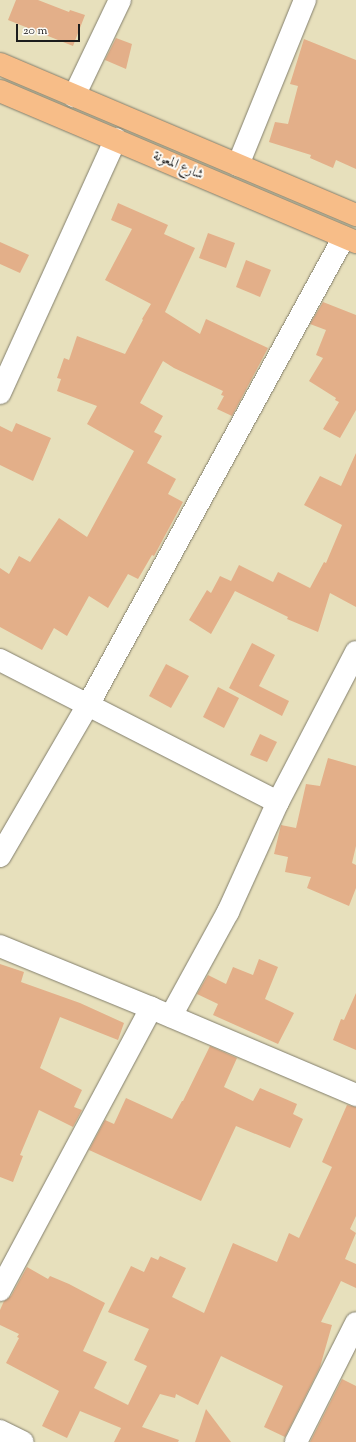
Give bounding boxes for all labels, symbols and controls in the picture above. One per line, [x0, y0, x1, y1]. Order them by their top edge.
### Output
scale bar [18, 16, 82, 42]
text: 20 m [23, 22, 47, 40]
street label: شارع المعونة [150, 148, 206, 184]

